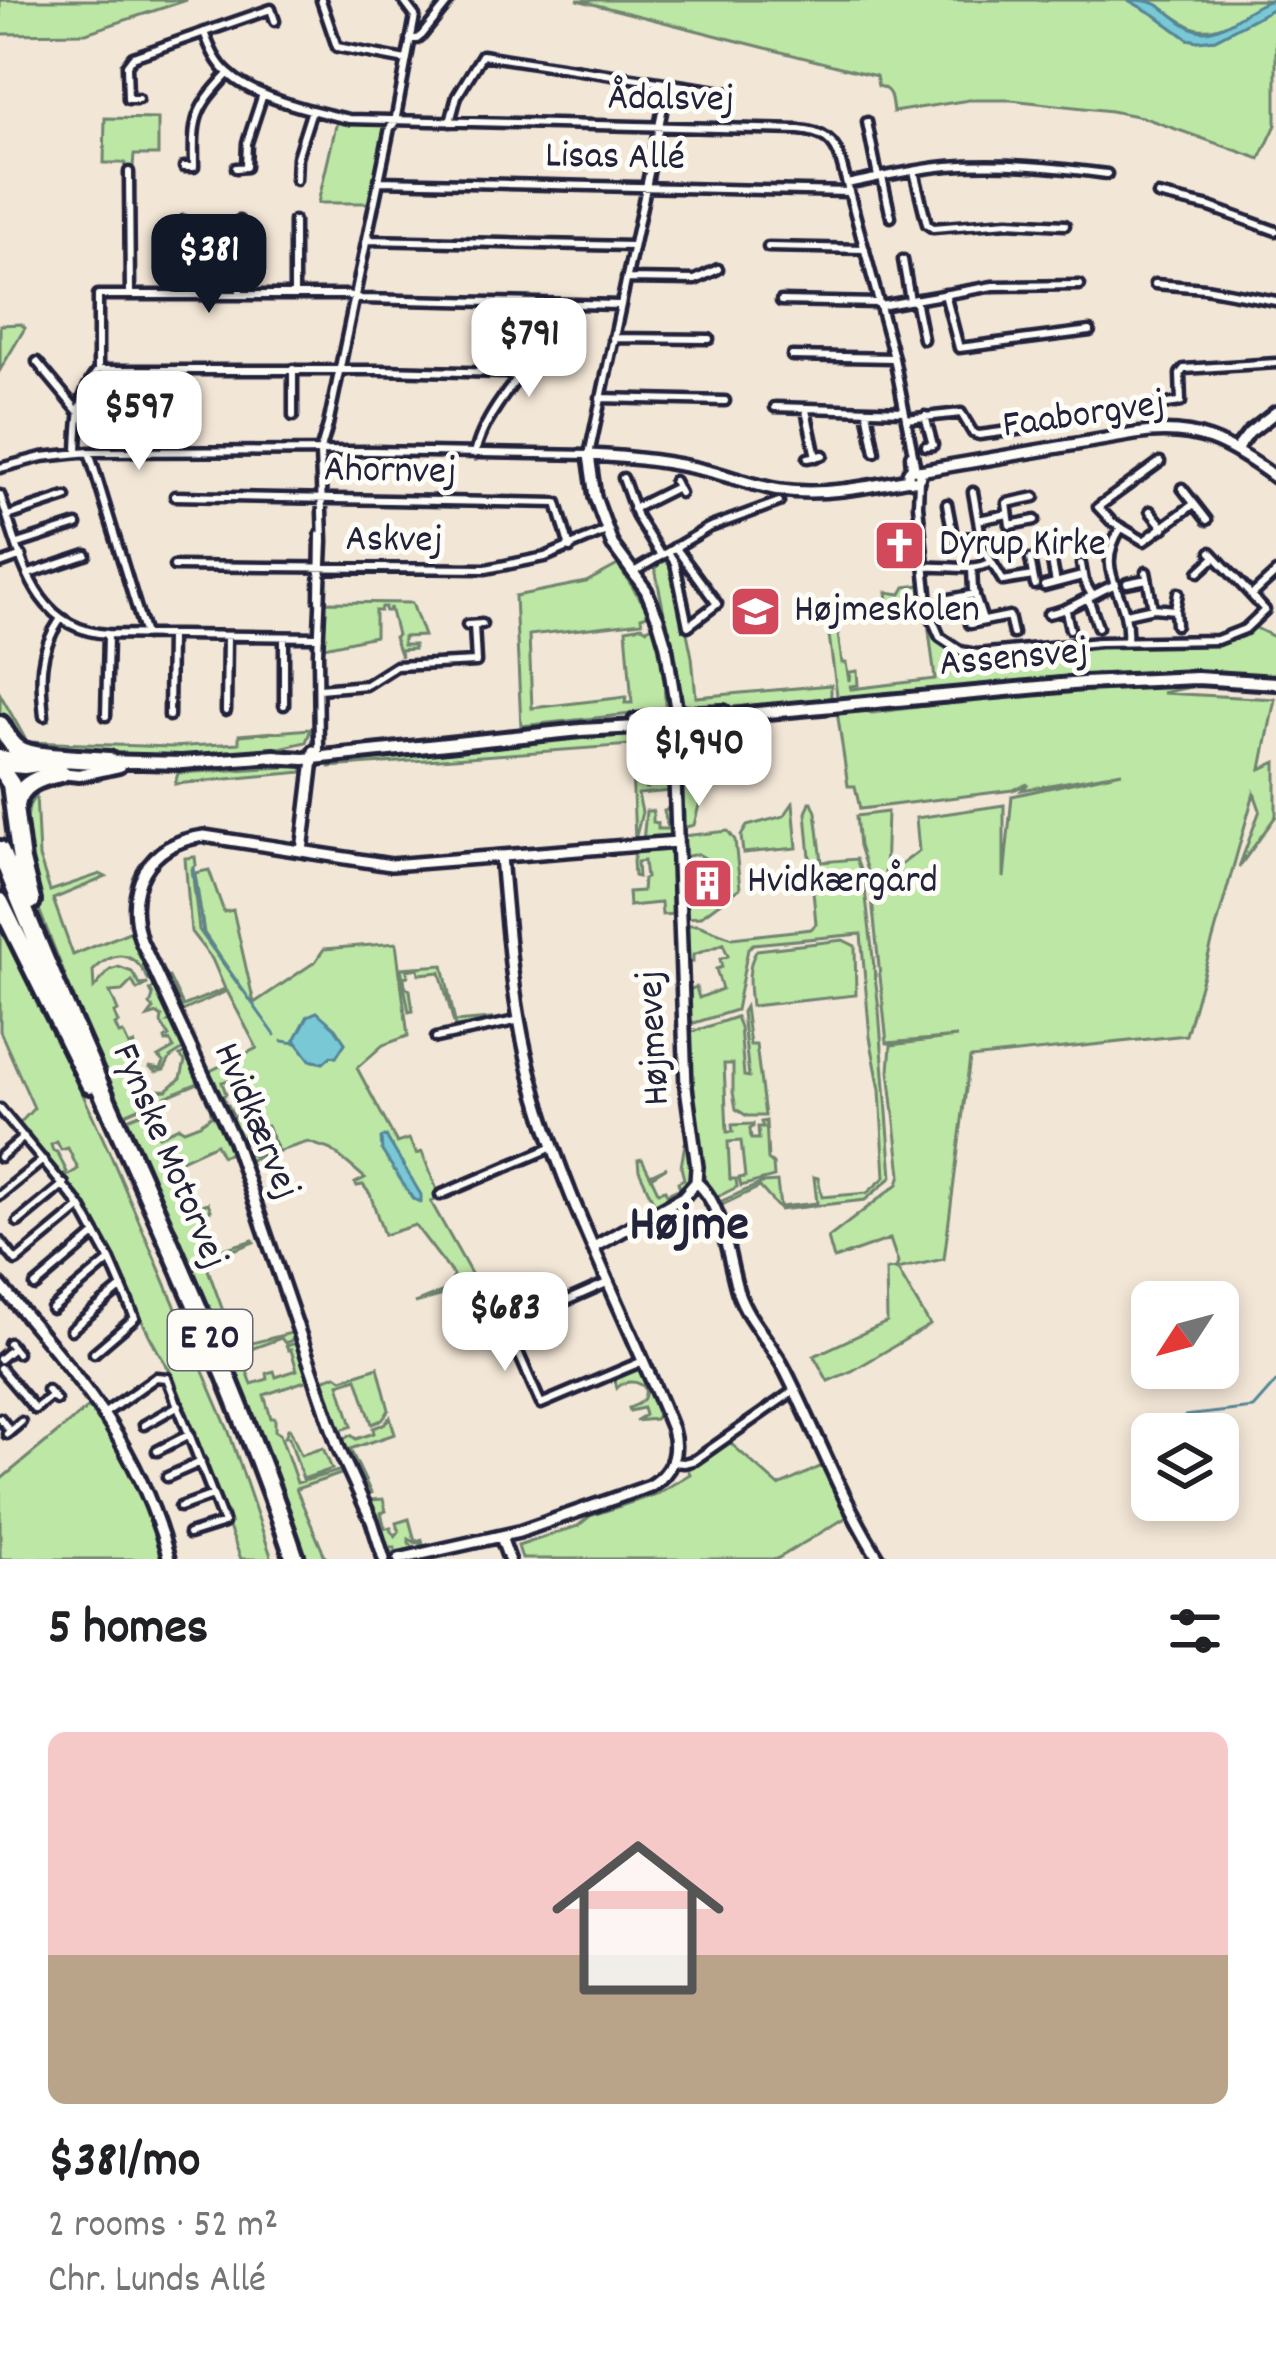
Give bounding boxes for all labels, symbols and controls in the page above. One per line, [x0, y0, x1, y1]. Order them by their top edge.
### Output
street label: Ådalsvej [607, 72, 735, 130]
street label: Lisas Allé [545, 130, 685, 188]
pin: $381 [138, 214, 280, 316]
text: $381 [178, 225, 240, 280]
pin: $791 [458, 298, 600, 400]
text: $791 [498, 309, 560, 364]
pin: $597 [68, 371, 210, 473]
street label: Faaborgvej [999, 378, 1169, 456]
text: $597 [104, 382, 174, 437]
street label: Ahornvej [323, 444, 457, 502]
street label: Askvej [345, 514, 443, 570]
church icon: Dyrup Kirke [872, 518, 928, 574]
place label: Dyrup Kirke [939, 519, 1106, 574]
school or university icon: Højmeskolen [727, 584, 783, 640]
place label: Højmeskolen [794, 585, 980, 640]
street label: Assensvej [937, 626, 1091, 694]
pin: $1,940 [601, 707, 797, 809]
text: $1,940 [653, 718, 745, 773]
building icon: Hvidkærgård [680, 855, 736, 911]
place label: Hvidkærgård [747, 856, 938, 911]
street label: Højmevej [625, 969, 687, 1107]
street label: Hvidkærvej [196, 1035, 312, 1209]
street label: Fynske Motorvej [95, 1036, 239, 1278]
district label: Højme [629, 1192, 749, 1264]
pin: $683 [434, 1272, 576, 1374]
north arrow [1131, 1281, 1239, 1389]
map controls [1131, 1281, 1239, 1521]
text: $683 [469, 1283, 541, 1338]
road number: E 20 [168, 1310, 252, 1370]
button: layers [1131, 1413, 1239, 1521]
text: 5 homes [48, 1595, 208, 1667]
icon: filters [1162, 1598, 1228, 1664]
icon: home [530, 1810, 746, 2026]
text: $381/mo [48, 2128, 200, 2200]
text: 2 rooms · 52 m² [48, 2200, 278, 2255]
text: Chr. Lunds Allé [48, 2255, 266, 2310]

